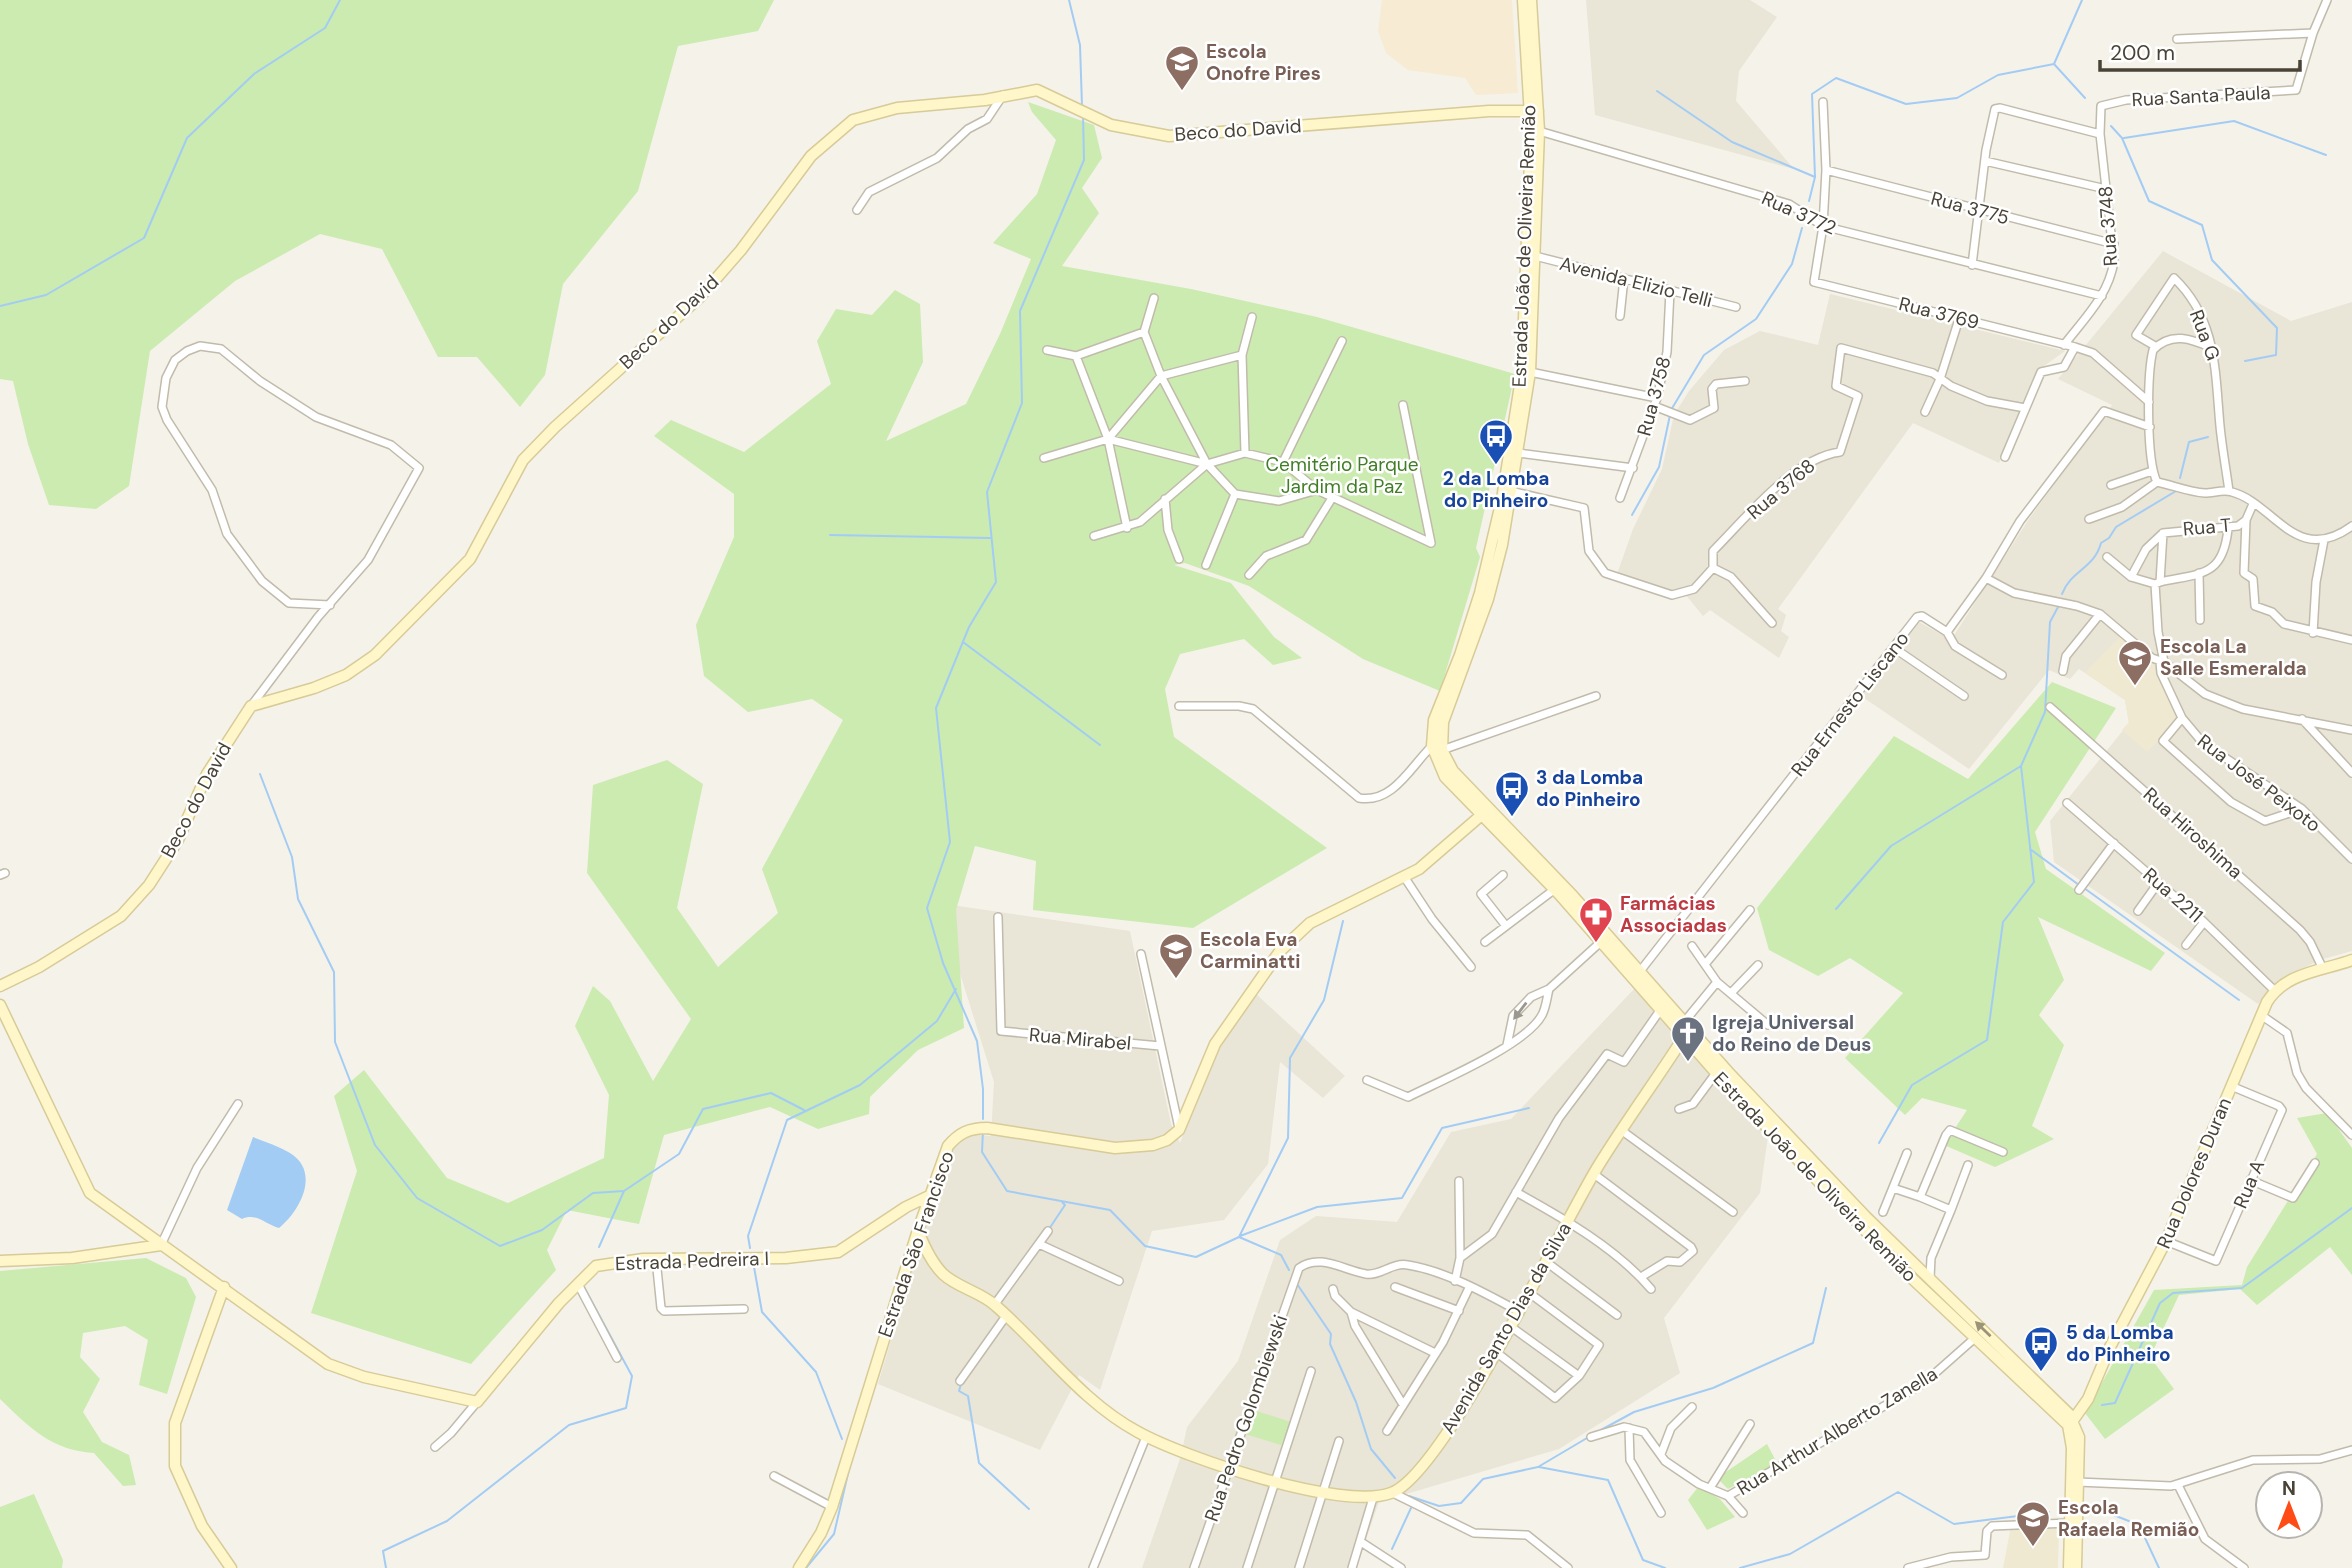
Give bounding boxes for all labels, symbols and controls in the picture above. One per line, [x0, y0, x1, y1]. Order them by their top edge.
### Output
scale bar [2100, 28, 2300, 72]
place label: Escola Onofre Pires [1206, 39, 1321, 86]
text: 200 m [2110, 39, 2175, 67]
school or university icon: Escola Onofre Pires [1163, 43, 1201, 92]
street label: Rua Santa Paula [2131, 80, 2271, 112]
street label: Estrada João de Oliveira Remião [1507, 104, 1541, 388]
street label: Beco do David [1174, 113, 1302, 147]
street label: Rua 3772 [1758, 185, 1840, 241]
street label: Rua 3748 [2093, 185, 2123, 267]
street label: Rua 3775 [1928, 186, 2012, 230]
street label: Avenida Elizio Telli [1557, 251, 1715, 313]
street label: Beco do David [614, 269, 724, 375]
street label: Rua 3769 [1896, 291, 1982, 335]
street label: Rua G [2184, 306, 2226, 364]
street label: Rua 3758 [1631, 354, 1677, 438]
bus stop icon: 2 da Lomba do Pinheiro [1477, 417, 1515, 466]
park label: Cemitério Parque Jardim da Paz [1266, 452, 1418, 499]
street label: Rua 3768 [1742, 453, 1820, 525]
place label: 2 da Lomba do Pinheiro [1443, 466, 1549, 513]
street label: Rua T [2182, 512, 2232, 542]
street label: Rua Ernesto Liscano [1786, 627, 1914, 781]
place label: Escola La Salle Esmeralda [2160, 634, 2307, 681]
school or university icon: Escola La Salle Esmeralda [2116, 638, 2154, 687]
street label: Rua José Peixoto [2192, 729, 2326, 837]
street label: Beco do David [155, 738, 237, 862]
place label: 3 da Lomba do Pinheiro [1536, 765, 1643, 812]
bus stop icon: 3 da Lomba do Pinheiro [1493, 769, 1531, 818]
street label: Rua Hiroshima [2138, 782, 2248, 884]
street label: Rua 2211 [2138, 862, 2208, 928]
place label: Farmácias Associadas [1620, 891, 1727, 938]
pharmacy icon: Farmácias Associadas [1577, 895, 1615, 944]
place label: Escola Eva Carminatti [1200, 927, 1300, 974]
school or university icon: Escola Eva Carminatti [1157, 931, 1195, 980]
one-way arrow [1513, 1002, 1527, 1020]
place label: Igreja Universal do Reino de Deus [1712, 1010, 1871, 1057]
church icon: Igreja Universal do Reino de Deus [1669, 1014, 1707, 1063]
street label: Rua Mirabel [1028, 1022, 1132, 1056]
street label: Estrada João de Oliveira Remião [1708, 1067, 1922, 1287]
street label: Rua Dolores Duran [2151, 1094, 2237, 1252]
street label: Estrada São Francisco [872, 1148, 960, 1340]
street label: Rua A [2228, 1156, 2270, 1212]
street label: Avenida Santo Dias da Silva [1435, 1218, 1577, 1438]
street label: Estrada Pedreira I [615, 1246, 769, 1276]
street label: Rua Pedro Golombiewski [1199, 1311, 1293, 1525]
one-way arrow [1974, 1320, 1991, 1337]
place label: 5 da Lomba do Pinheiro [2066, 1320, 2174, 1367]
bus stop icon: 5 da Lomba do Pinheiro [2022, 1324, 2060, 1373]
street label: Rua Arthur Alberto Zanella [1732, 1361, 1942, 1501]
north arrow [2254, 1470, 2324, 1540]
text: N [2282, 1476, 2296, 1501]
place label: Escola Rafaela Remião [2058, 1495, 2199, 1542]
school or university icon: Escola Rafaela Remião [2014, 1499, 2052, 1548]

